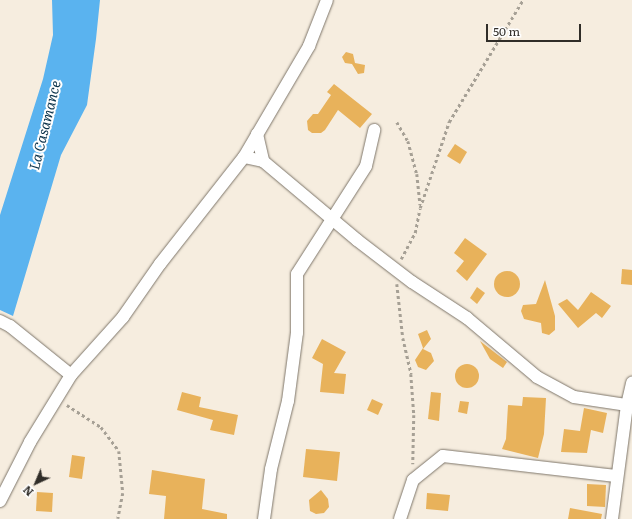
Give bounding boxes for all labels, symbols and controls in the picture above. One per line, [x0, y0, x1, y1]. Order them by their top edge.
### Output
scale bar [488, 16, 583, 42]
text: 50 m [493, 22, 520, 40]
water label: La Casamance [25, 79, 63, 171]
north arrow [16, 463, 56, 503]
text: N [19, 483, 37, 501]

